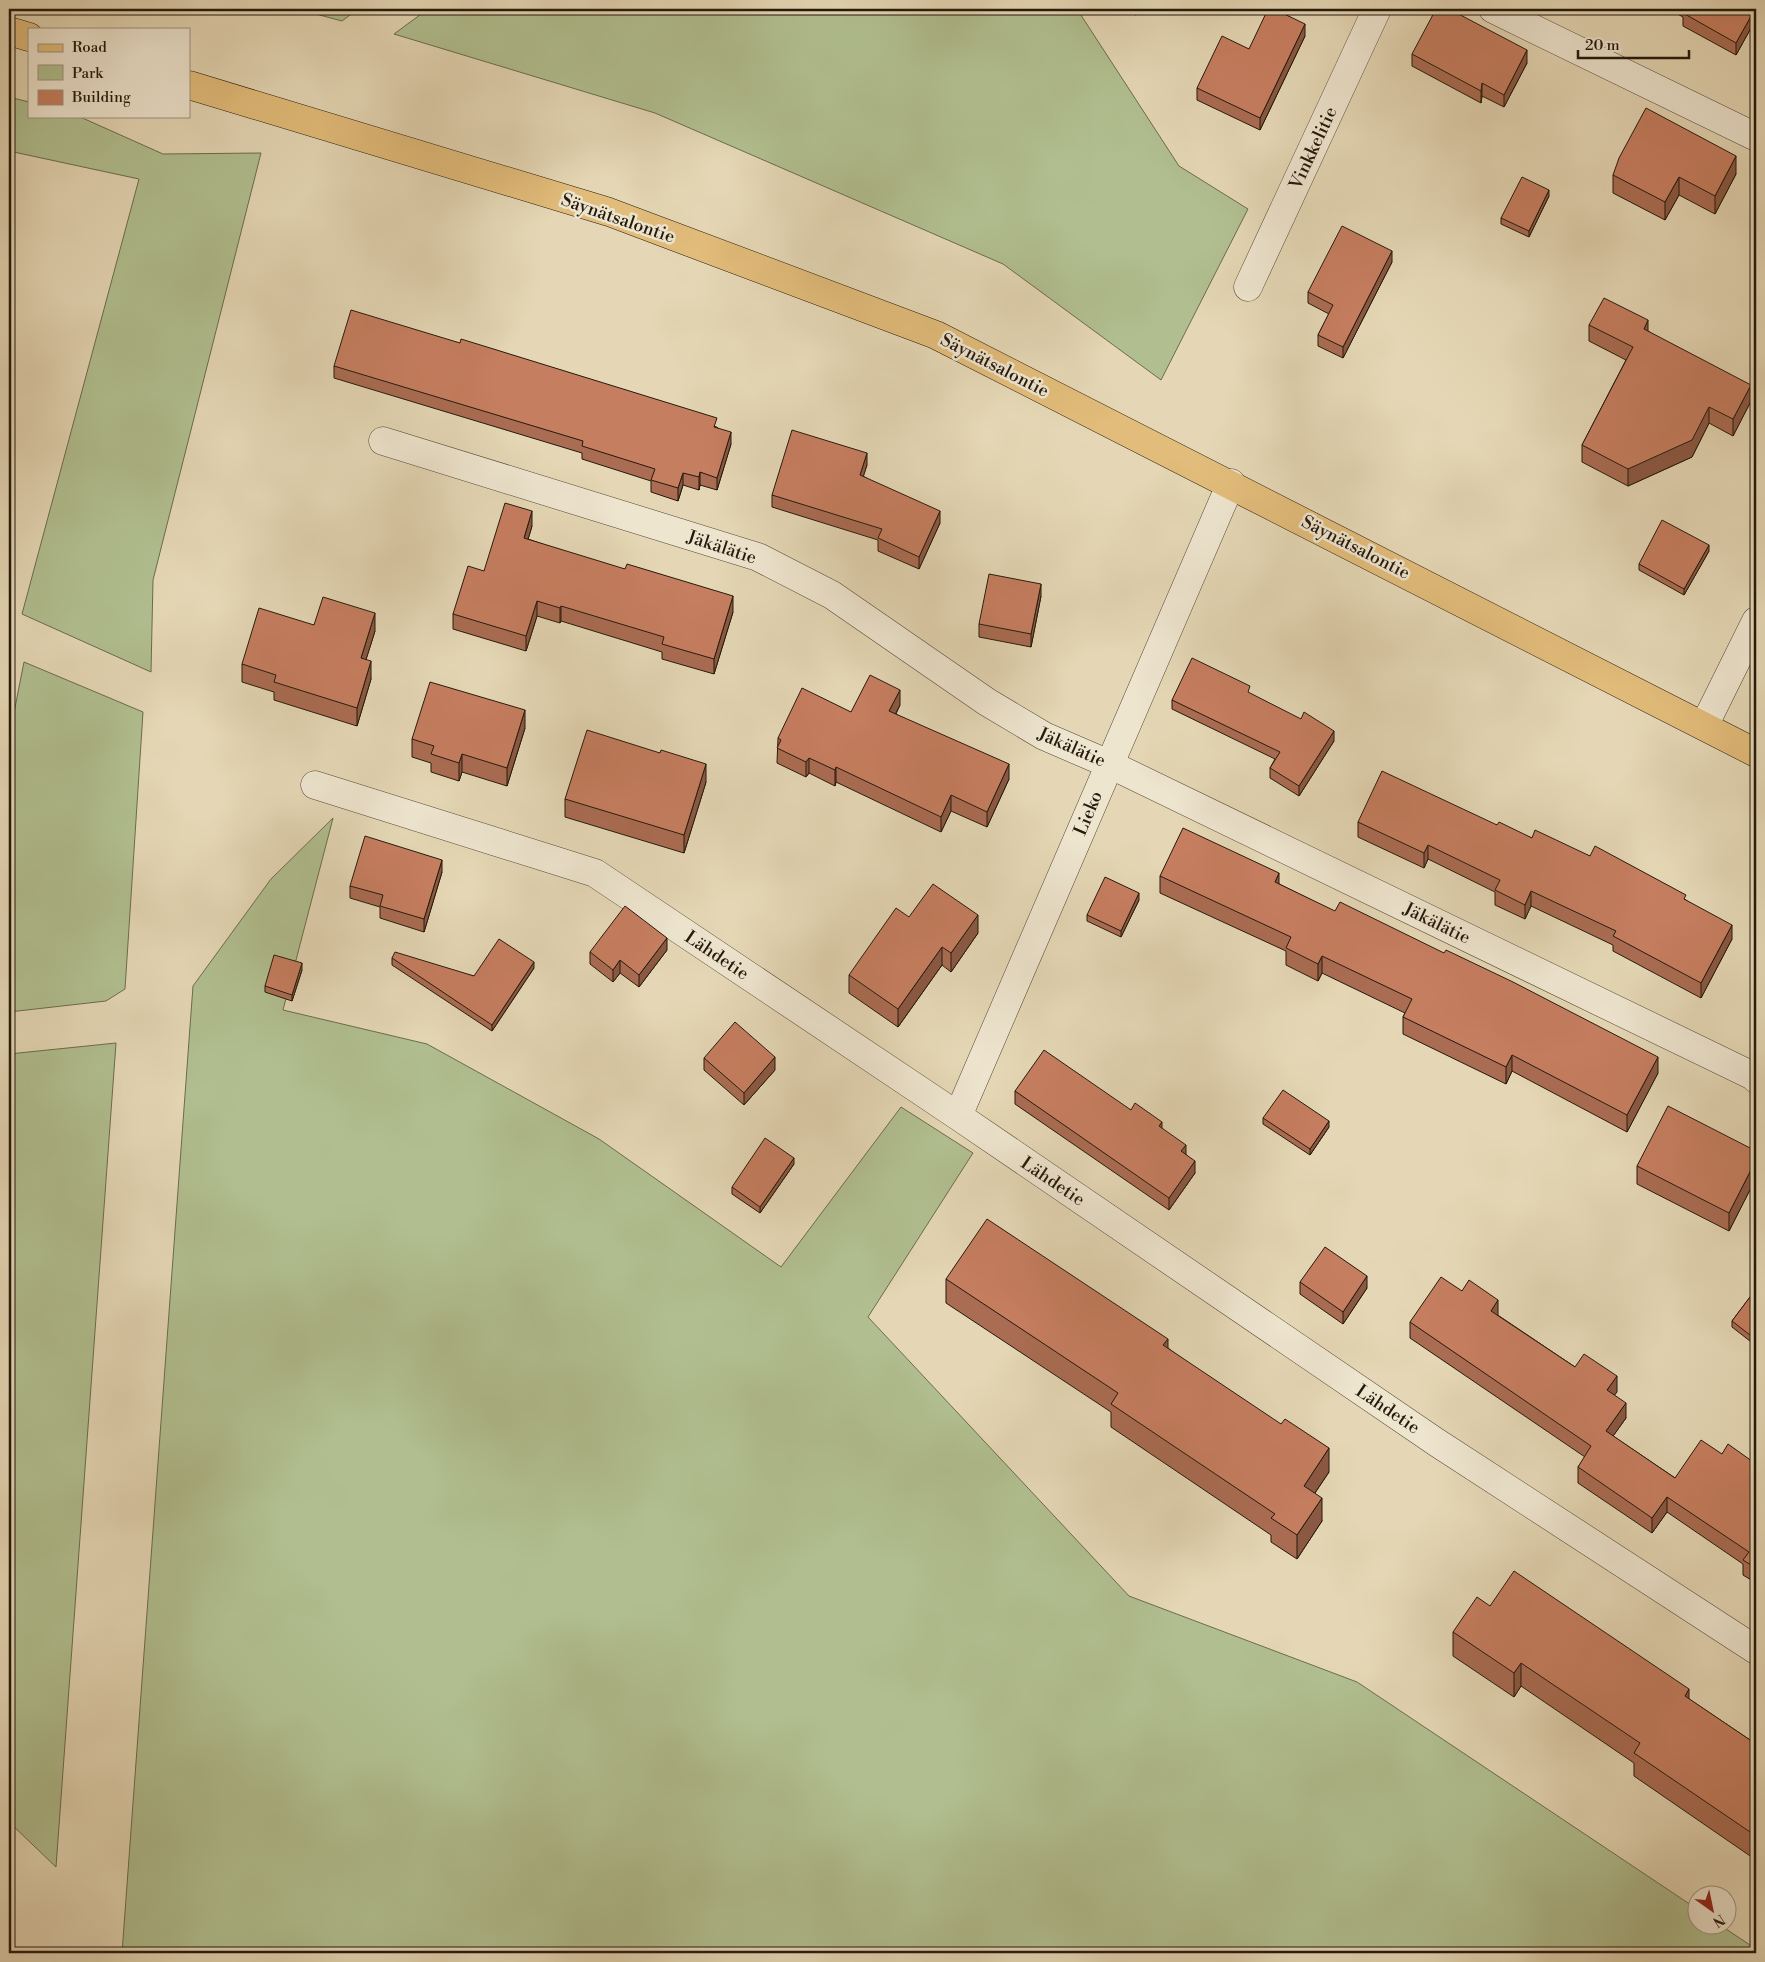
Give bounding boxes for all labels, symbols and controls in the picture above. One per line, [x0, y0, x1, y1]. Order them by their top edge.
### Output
legend [28, 28, 190, 118]
scale bar [1578, 28, 1689, 60]
text: 20 m [1585, 36, 1620, 55]
text: Road [72, 38, 107, 57]
text: Park [72, 64, 104, 83]
text: Building [71, 88, 131, 107]
street label: Vinkkelitie [1284, 103, 1343, 194]
street label: Säynätsalontie [558, 188, 678, 249]
street label: Säynätsalontie [937, 328, 1053, 403]
street label: Säynätsalontie [1298, 510, 1414, 585]
street label: Jäkälätie [683, 525, 759, 569]
street label: Jäkälätie [1033, 722, 1109, 773]
street label: Lieko [1069, 787, 1108, 839]
street label: Jäkälätie [1399, 897, 1474, 949]
street label: Lähdetie [680, 926, 753, 985]
street label: Lähdetie [1016, 1152, 1089, 1211]
street label: Lähdetie [1351, 1380, 1424, 1439]
north arrow [1688, 1884, 1738, 1934]
text: N [1709, 1909, 1728, 1931]

